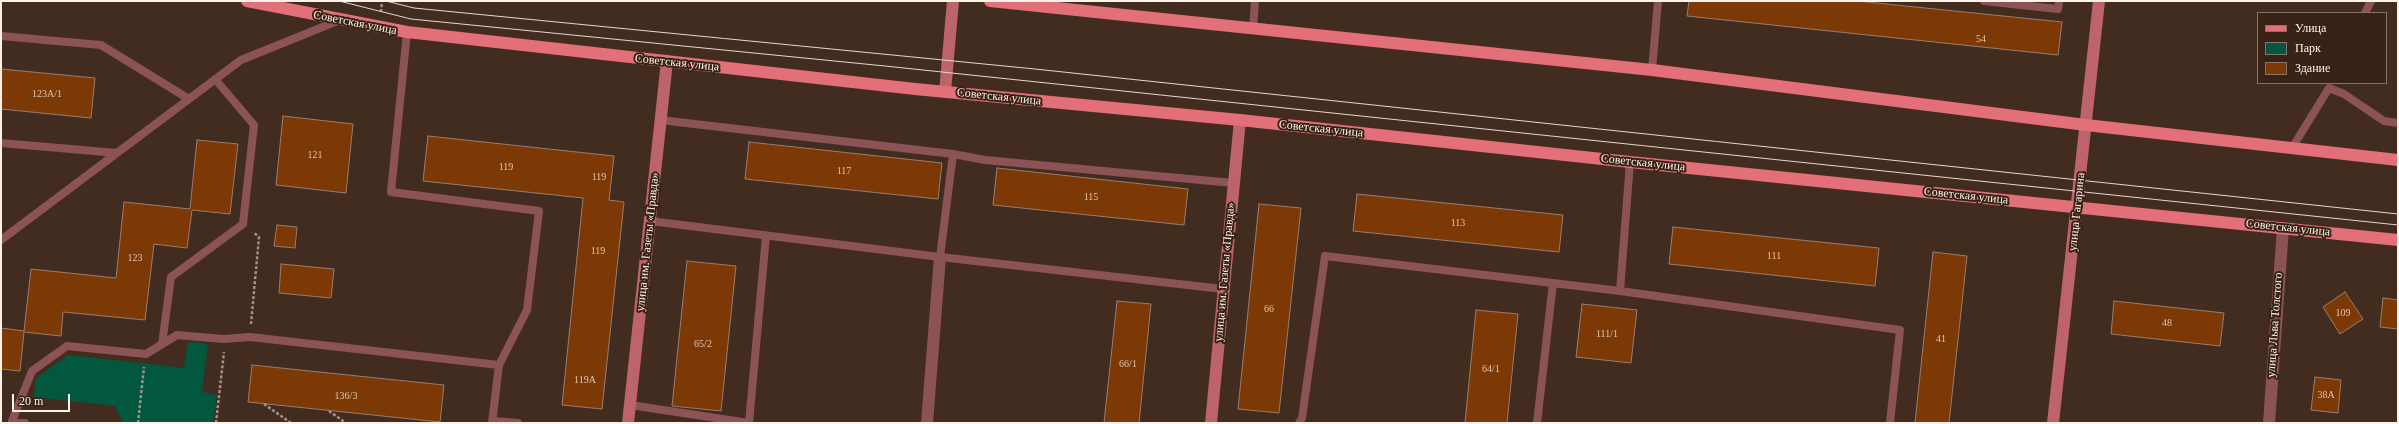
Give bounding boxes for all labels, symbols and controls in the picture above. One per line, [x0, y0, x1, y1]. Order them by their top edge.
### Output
street label: Советская улица [312, 8, 398, 38]
legend [2257, 12, 2387, 84]
text: Улица [2295, 21, 2326, 35]
house number: 54 [1976, 33, 1986, 45]
text: Парк [2295, 41, 2321, 55]
street label: Советская улица [634, 51, 720, 75]
text: Здание [2295, 61, 2330, 75]
street label: Советская улица [956, 85, 1042, 109]
house number: 123А/1 [32, 88, 62, 100]
street label: Советская улица [1278, 117, 1364, 141]
house number: 121 [308, 149, 322, 161]
street label: Советская улица [1600, 151, 1686, 175]
house number: 119 [499, 161, 513, 173]
house number: 117 [837, 165, 851, 177]
house number: 119 [592, 171, 606, 183]
street label: улица им. Газеты «Правда» [634, 172, 662, 312]
street label: улица Гагарина [2066, 172, 2088, 252]
street label: Советская улица [1923, 184, 2009, 208]
house number: 115 [1084, 191, 1098, 203]
street label: улица им. Газеты «Правда» [1212, 202, 1238, 342]
street label: Советская улица [2245, 216, 2331, 240]
house number: 113 [1451, 217, 1465, 229]
house number: 119 [591, 245, 605, 257]
house number: 111 [1767, 250, 1781, 262]
house number: 123 [128, 252, 142, 264]
street label: улица Льва Толстого [2264, 272, 2286, 378]
house number: 66 [1264, 303, 1274, 315]
house number: 109 [2336, 307, 2350, 319]
house number: 48 [2162, 317, 2172, 329]
house number: 111/1 [1596, 328, 1618, 340]
house number: 41 [1936, 333, 1946, 345]
house number: 65/2 [694, 338, 712, 350]
house number: 66/1 [1119, 358, 1137, 370]
house number: 64/1 [1482, 363, 1500, 375]
house number: 119А [574, 374, 596, 386]
scale bar [14, 386, 72, 412]
house number: 38А [2317, 389, 2335, 401]
house number: 136/3 [335, 390, 357, 402]
text: 20 m [19, 394, 43, 408]

